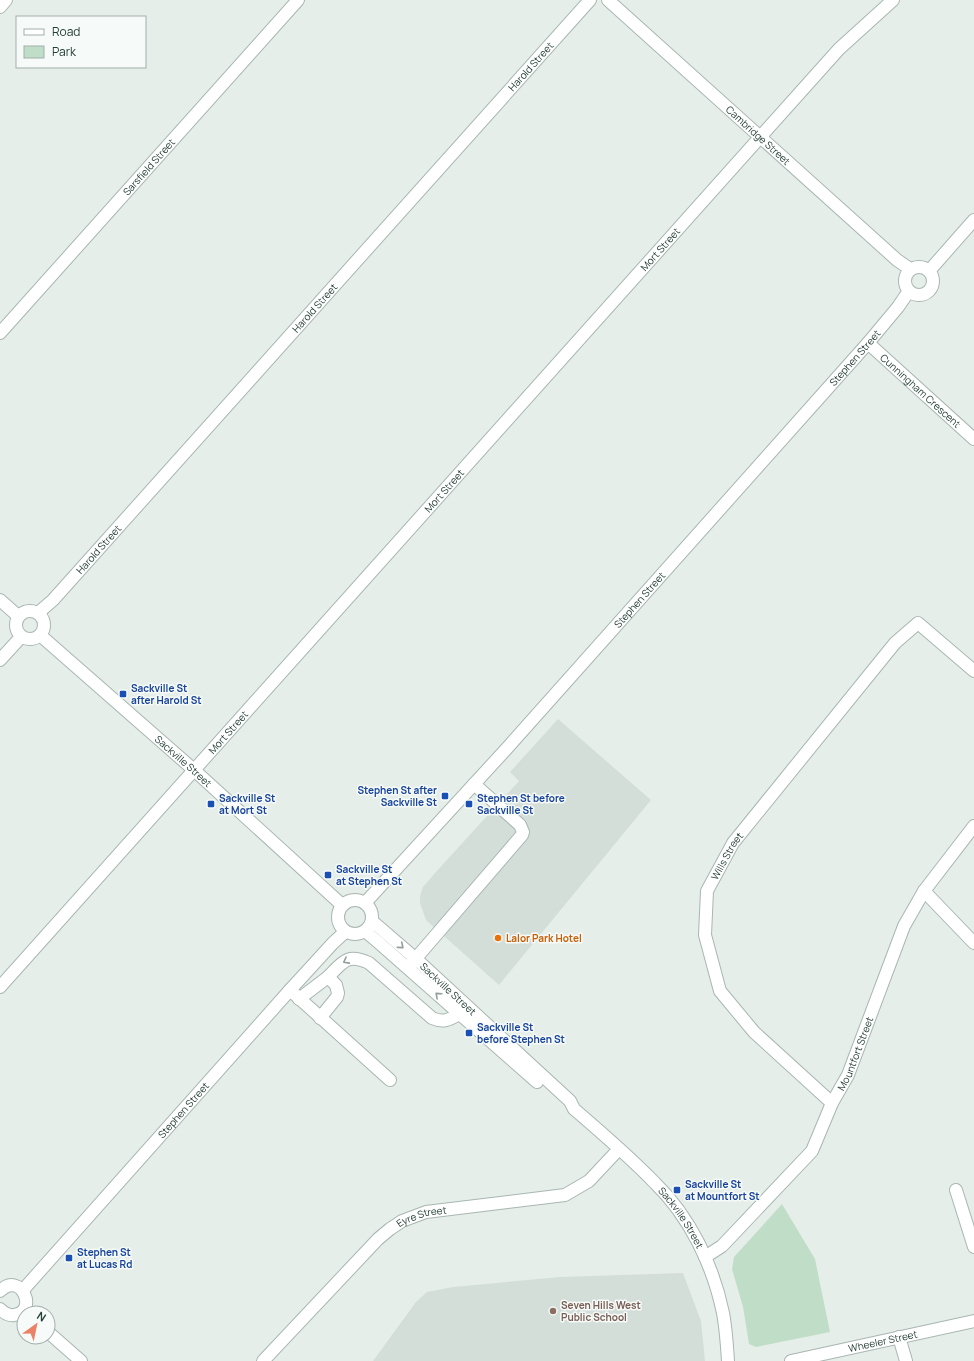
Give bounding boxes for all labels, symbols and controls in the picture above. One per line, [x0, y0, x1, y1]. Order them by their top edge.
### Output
legend [16, 16, 146, 68]
text: Road [52, 23, 80, 40]
street label: Harold Street [505, 39, 556, 94]
text: Park [52, 43, 77, 60]
street label: Cambridge Street [723, 102, 793, 168]
street label: Sarsfield Street [119, 135, 178, 198]
street label: Mort Street [637, 225, 683, 274]
street label: Harold Street [289, 280, 340, 335]
street label: Stephen Street [826, 327, 883, 389]
street label: Cunningham Crescent [877, 351, 964, 431]
street label: Mort Street [421, 466, 467, 515]
street label: Harold Street [73, 522, 124, 577]
street label: Stephen Street [611, 569, 668, 631]
place label: Sackville St after Harold St [131, 681, 202, 707]
marker: Sackville St after Harold St [118, 689, 128, 699]
street label: Mort Street [205, 708, 251, 757]
street label: Sackville Street [152, 732, 215, 790]
place label: Stephen St after Sackville St [357, 783, 437, 809]
place label: Sackville St at Mort St [219, 791, 275, 817]
marker: Stephen St after Sackville St [440, 791, 450, 801]
place label: Stephen St before Sackville St [477, 791, 565, 817]
marker: Sackville St at Mort St [206, 799, 216, 809]
marker: Stephen St before Sackville St [464, 799, 474, 809]
street label: Wills Street [707, 829, 746, 882]
place label: Sackville St at Stephen St [336, 862, 402, 888]
marker: Sackville St at Stephen St [323, 870, 333, 880]
place label: Lalor Park Hotel [506, 931, 582, 945]
marker: Lalor Park Hotel [493, 933, 503, 943]
one-way arrow [396, 942, 404, 949]
one-way arrow [343, 956, 350, 964]
street label: Sackville Street [417, 959, 479, 1018]
one-way arrow [435, 992, 443, 999]
street label: Mountfort Street [834, 1015, 876, 1093]
place label: Sackville St before Stephen St [477, 1020, 565, 1046]
marker: Sackville St before Stephen St [464, 1028, 474, 1038]
street label: Stephen Street [155, 1079, 212, 1141]
place label: Sackville St at Mountfort St [685, 1177, 760, 1203]
street label: Sackville Street [655, 1184, 707, 1251]
marker: Sackville St at Mountfort St [672, 1185, 682, 1195]
street label: Eyre Street [393, 1203, 447, 1230]
place label: Stephen St at Lucas Rd [77, 1245, 132, 1271]
marker: Stephen St at Lucas Rd [64, 1253, 74, 1263]
place label: Seven Hills West Public School [561, 1298, 641, 1324]
north arrow [16, 1305, 56, 1345]
marker: Seven Hills West Public School [548, 1306, 558, 1316]
text: N [34, 1308, 49, 1325]
street label: Wheeler Street [847, 1327, 919, 1355]

